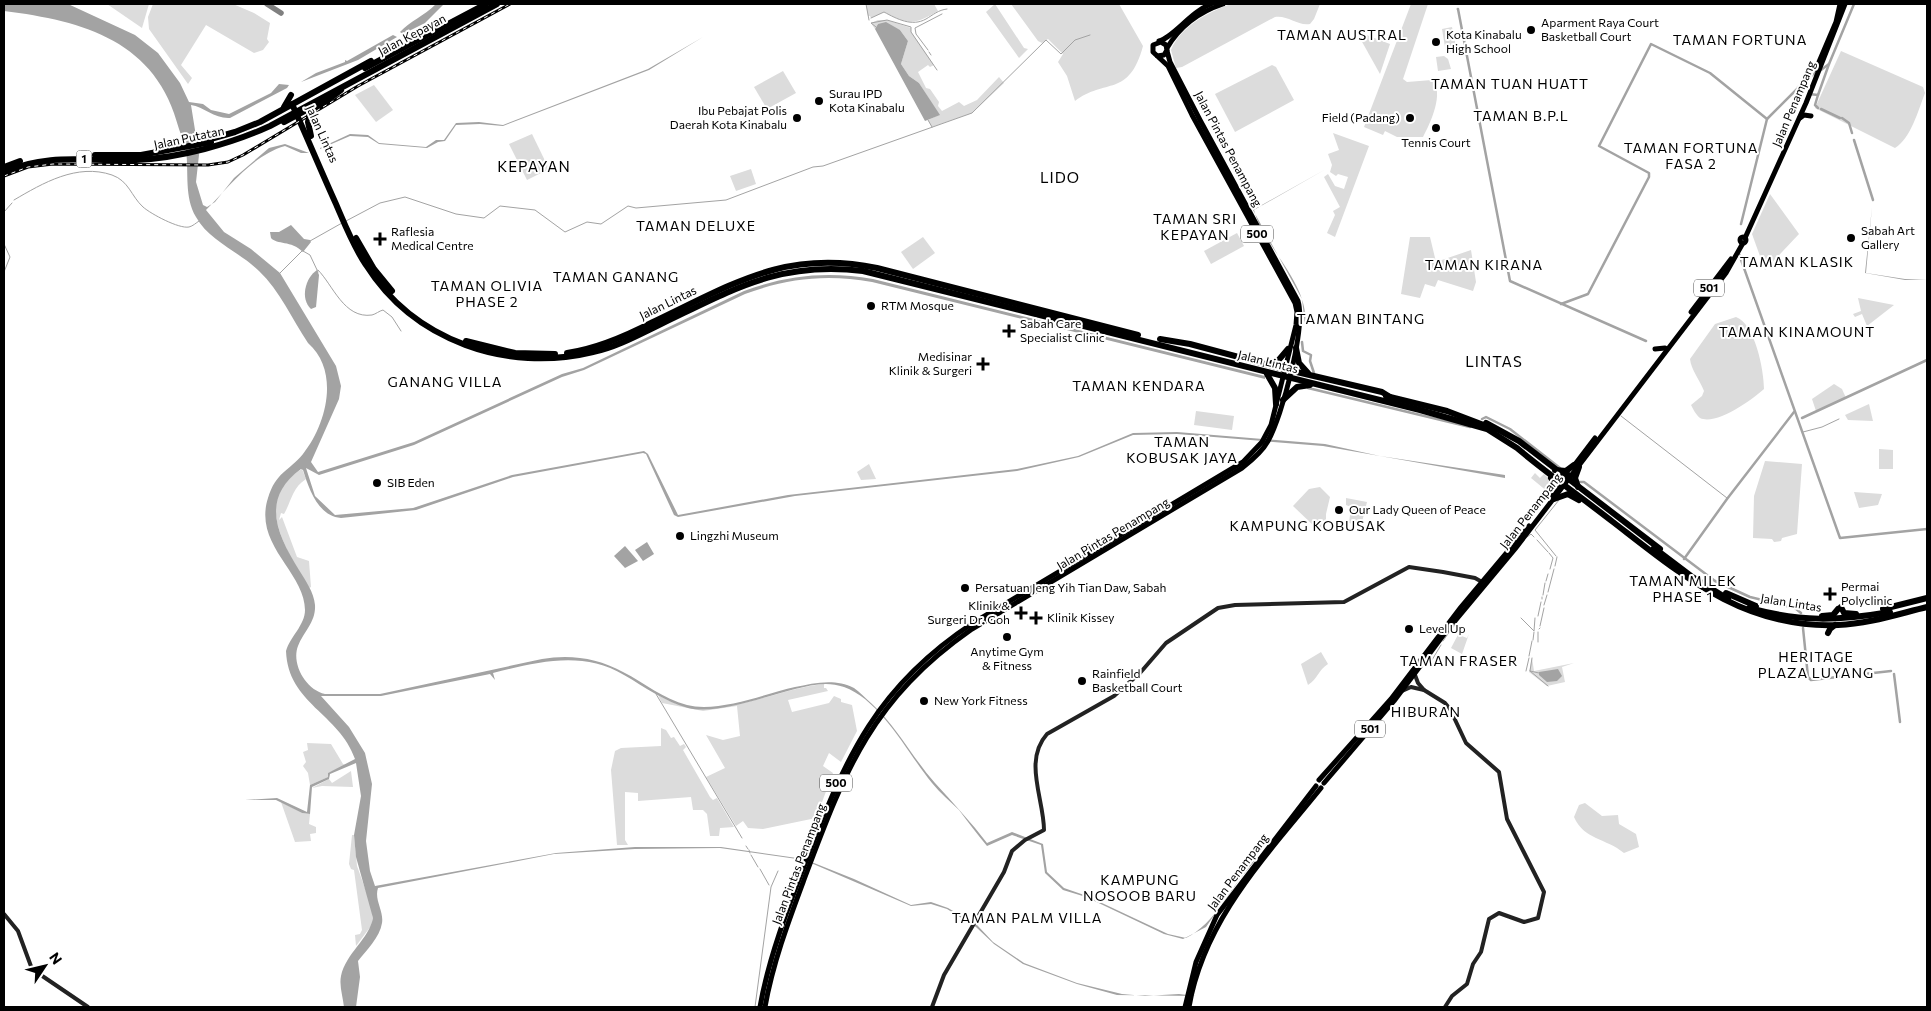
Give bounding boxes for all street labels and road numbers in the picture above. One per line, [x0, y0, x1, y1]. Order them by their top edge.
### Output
street label: Jalan Kepayan [375, 10, 448, 59]
street label: Jalan Penampang [1769, 58, 1819, 149]
street label: Jalan Pintas Penampang [1192, 88, 1266, 210]
street label: Jalan Lintas [303, 103, 342, 165]
street label: Jalan Putatan [152, 123, 226, 152]
road number: 1 [76, 150, 92, 168]
road number: 500 [1241, 225, 1273, 242]
road number: 501 [1694, 280, 1724, 296]
street label: Jalan Lintas [637, 282, 699, 323]
street label: Jalan Lintas [1236, 347, 1300, 376]
street label: Jalan Penampang [1496, 469, 1565, 552]
street label: Jalan Pintas Penampang [1054, 494, 1172, 573]
street label: Jalan Lintas [1759, 590, 1823, 615]
road number: 501 [1355, 721, 1385, 738]
road number: 500 [820, 774, 852, 791]
street label: Jalan Pintas Penampang [768, 801, 829, 927]
street label: Jalan Penampang [1204, 830, 1272, 913]

